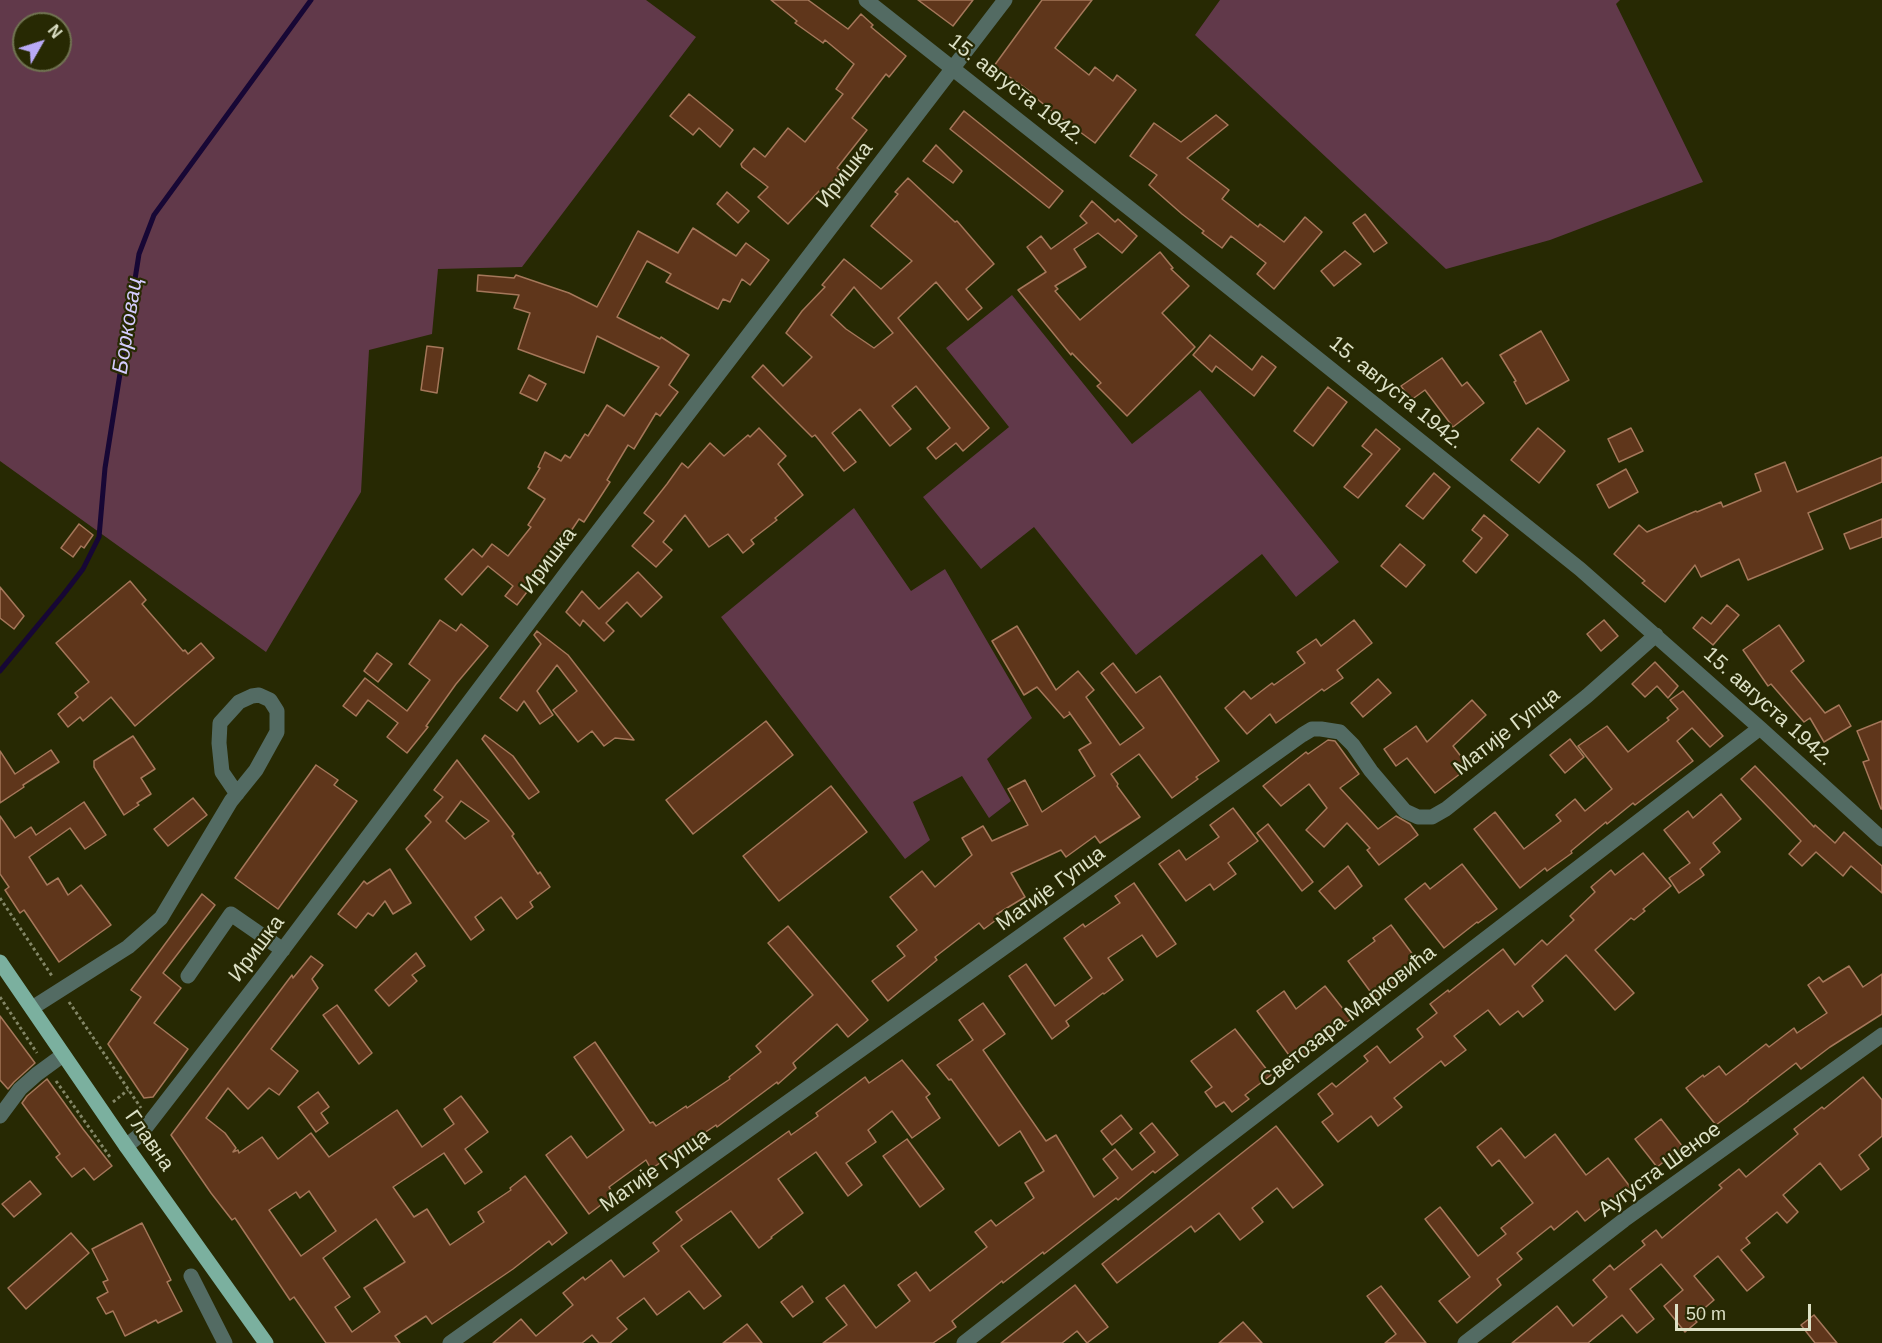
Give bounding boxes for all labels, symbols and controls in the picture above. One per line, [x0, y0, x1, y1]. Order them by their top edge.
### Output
north arrow [12, 12, 72, 72]
text: N [45, 22, 65, 41]
street label: 15. августа 1942. [943, 29, 1089, 151]
street label: Иришка [811, 137, 879, 213]
water label: Борковац [107, 276, 149, 376]
street label: 15. августа 1942. [1324, 331, 1468, 455]
street label: Иришка [516, 523, 582, 599]
street label: 15. августа 1942. [1698, 642, 1838, 772]
street label: Матије Гупца [1449, 683, 1565, 781]
street label: Матије Гупца [992, 841, 1110, 937]
street label: Иришка [224, 911, 290, 987]
street label: Светозара Марковића [1255, 940, 1441, 1094]
street label: Главна [119, 1106, 179, 1176]
street label: Аугуста Шеное [1594, 1117, 1726, 1223]
street label: Матије Гупца [595, 1124, 715, 1218]
scale bar [1678, 1292, 1814, 1330]
text: 50 m [1686, 1304, 1726, 1324]

